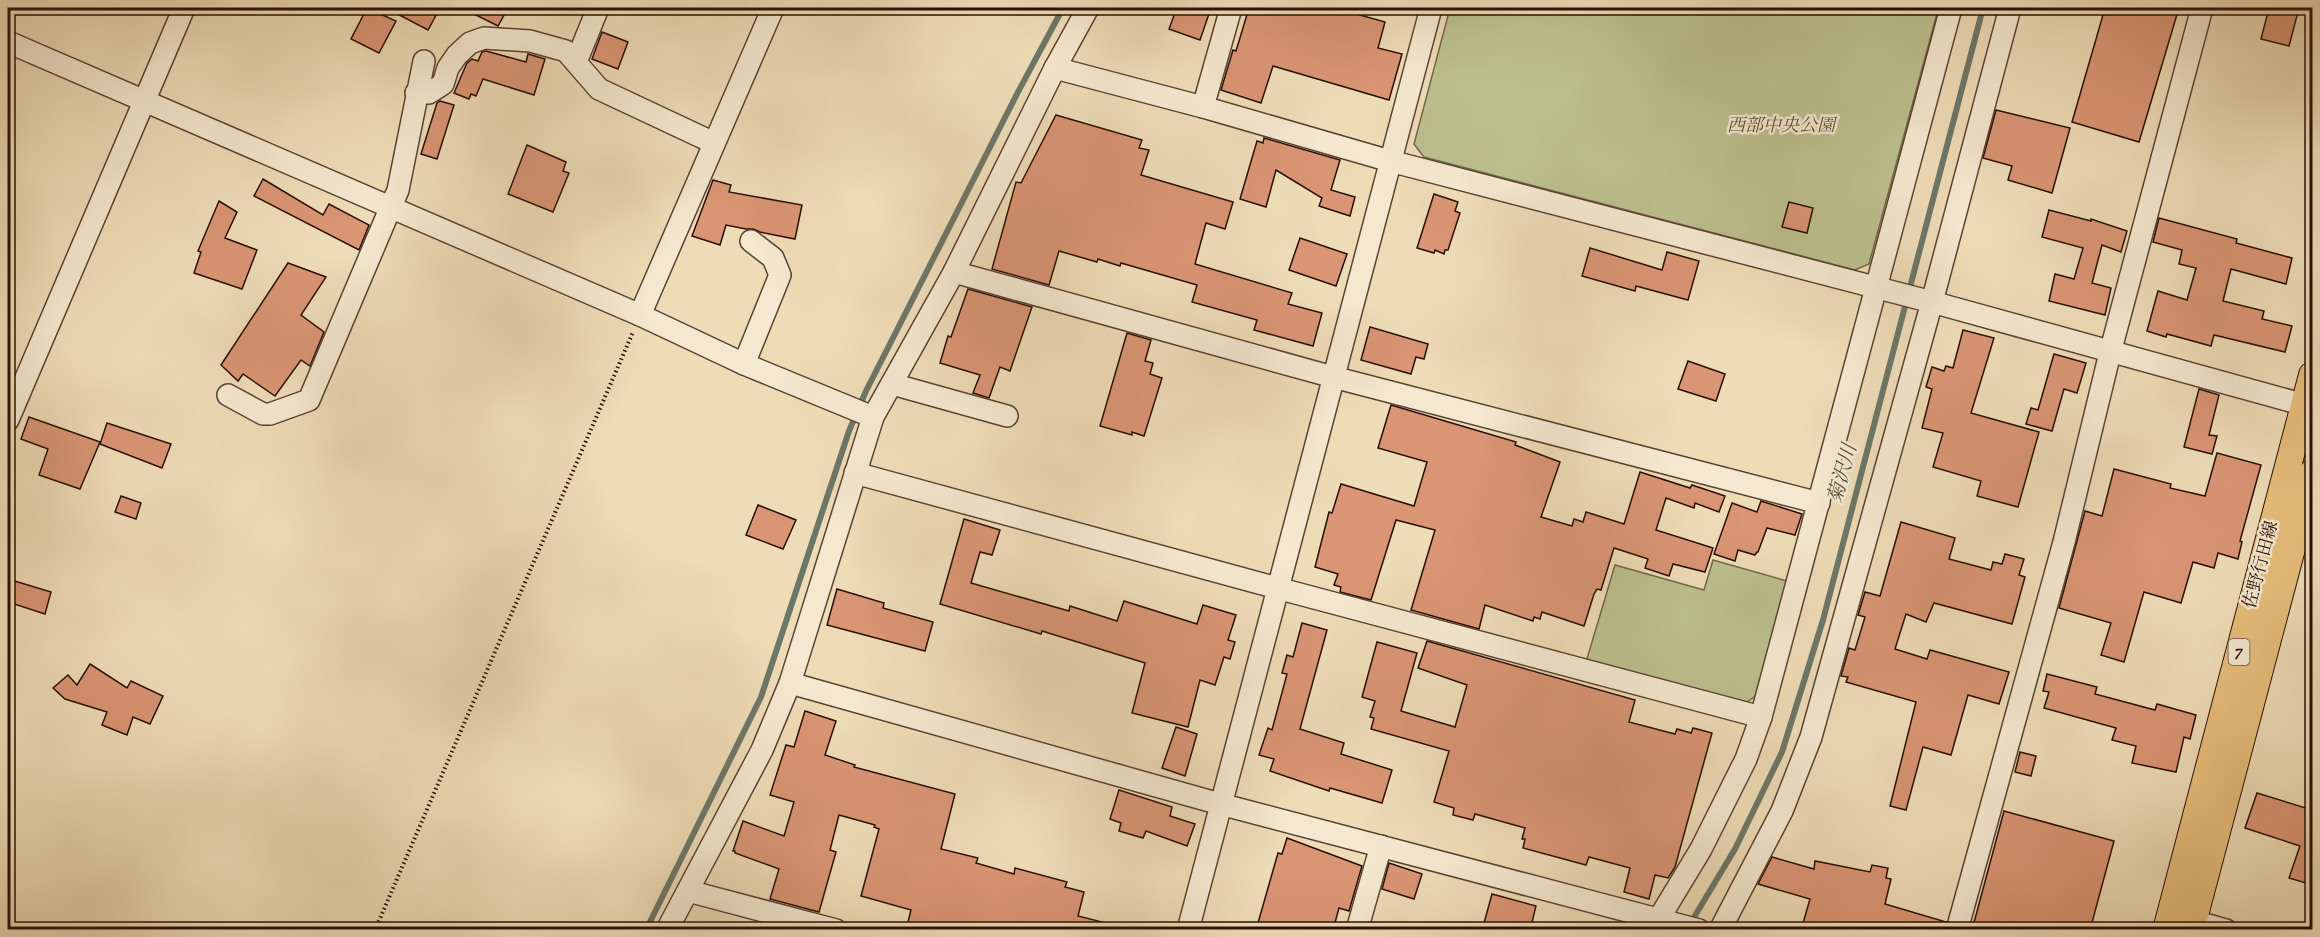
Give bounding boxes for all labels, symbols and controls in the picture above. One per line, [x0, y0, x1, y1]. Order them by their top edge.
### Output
park label: 西部中央公園 [1727, 114, 1838, 140]
water label: 菊沢川 [1822, 439, 1866, 507]
street label: 佐野行田線 [2238, 518, 2286, 612]
road number: 7 [2228, 639, 2250, 665]

